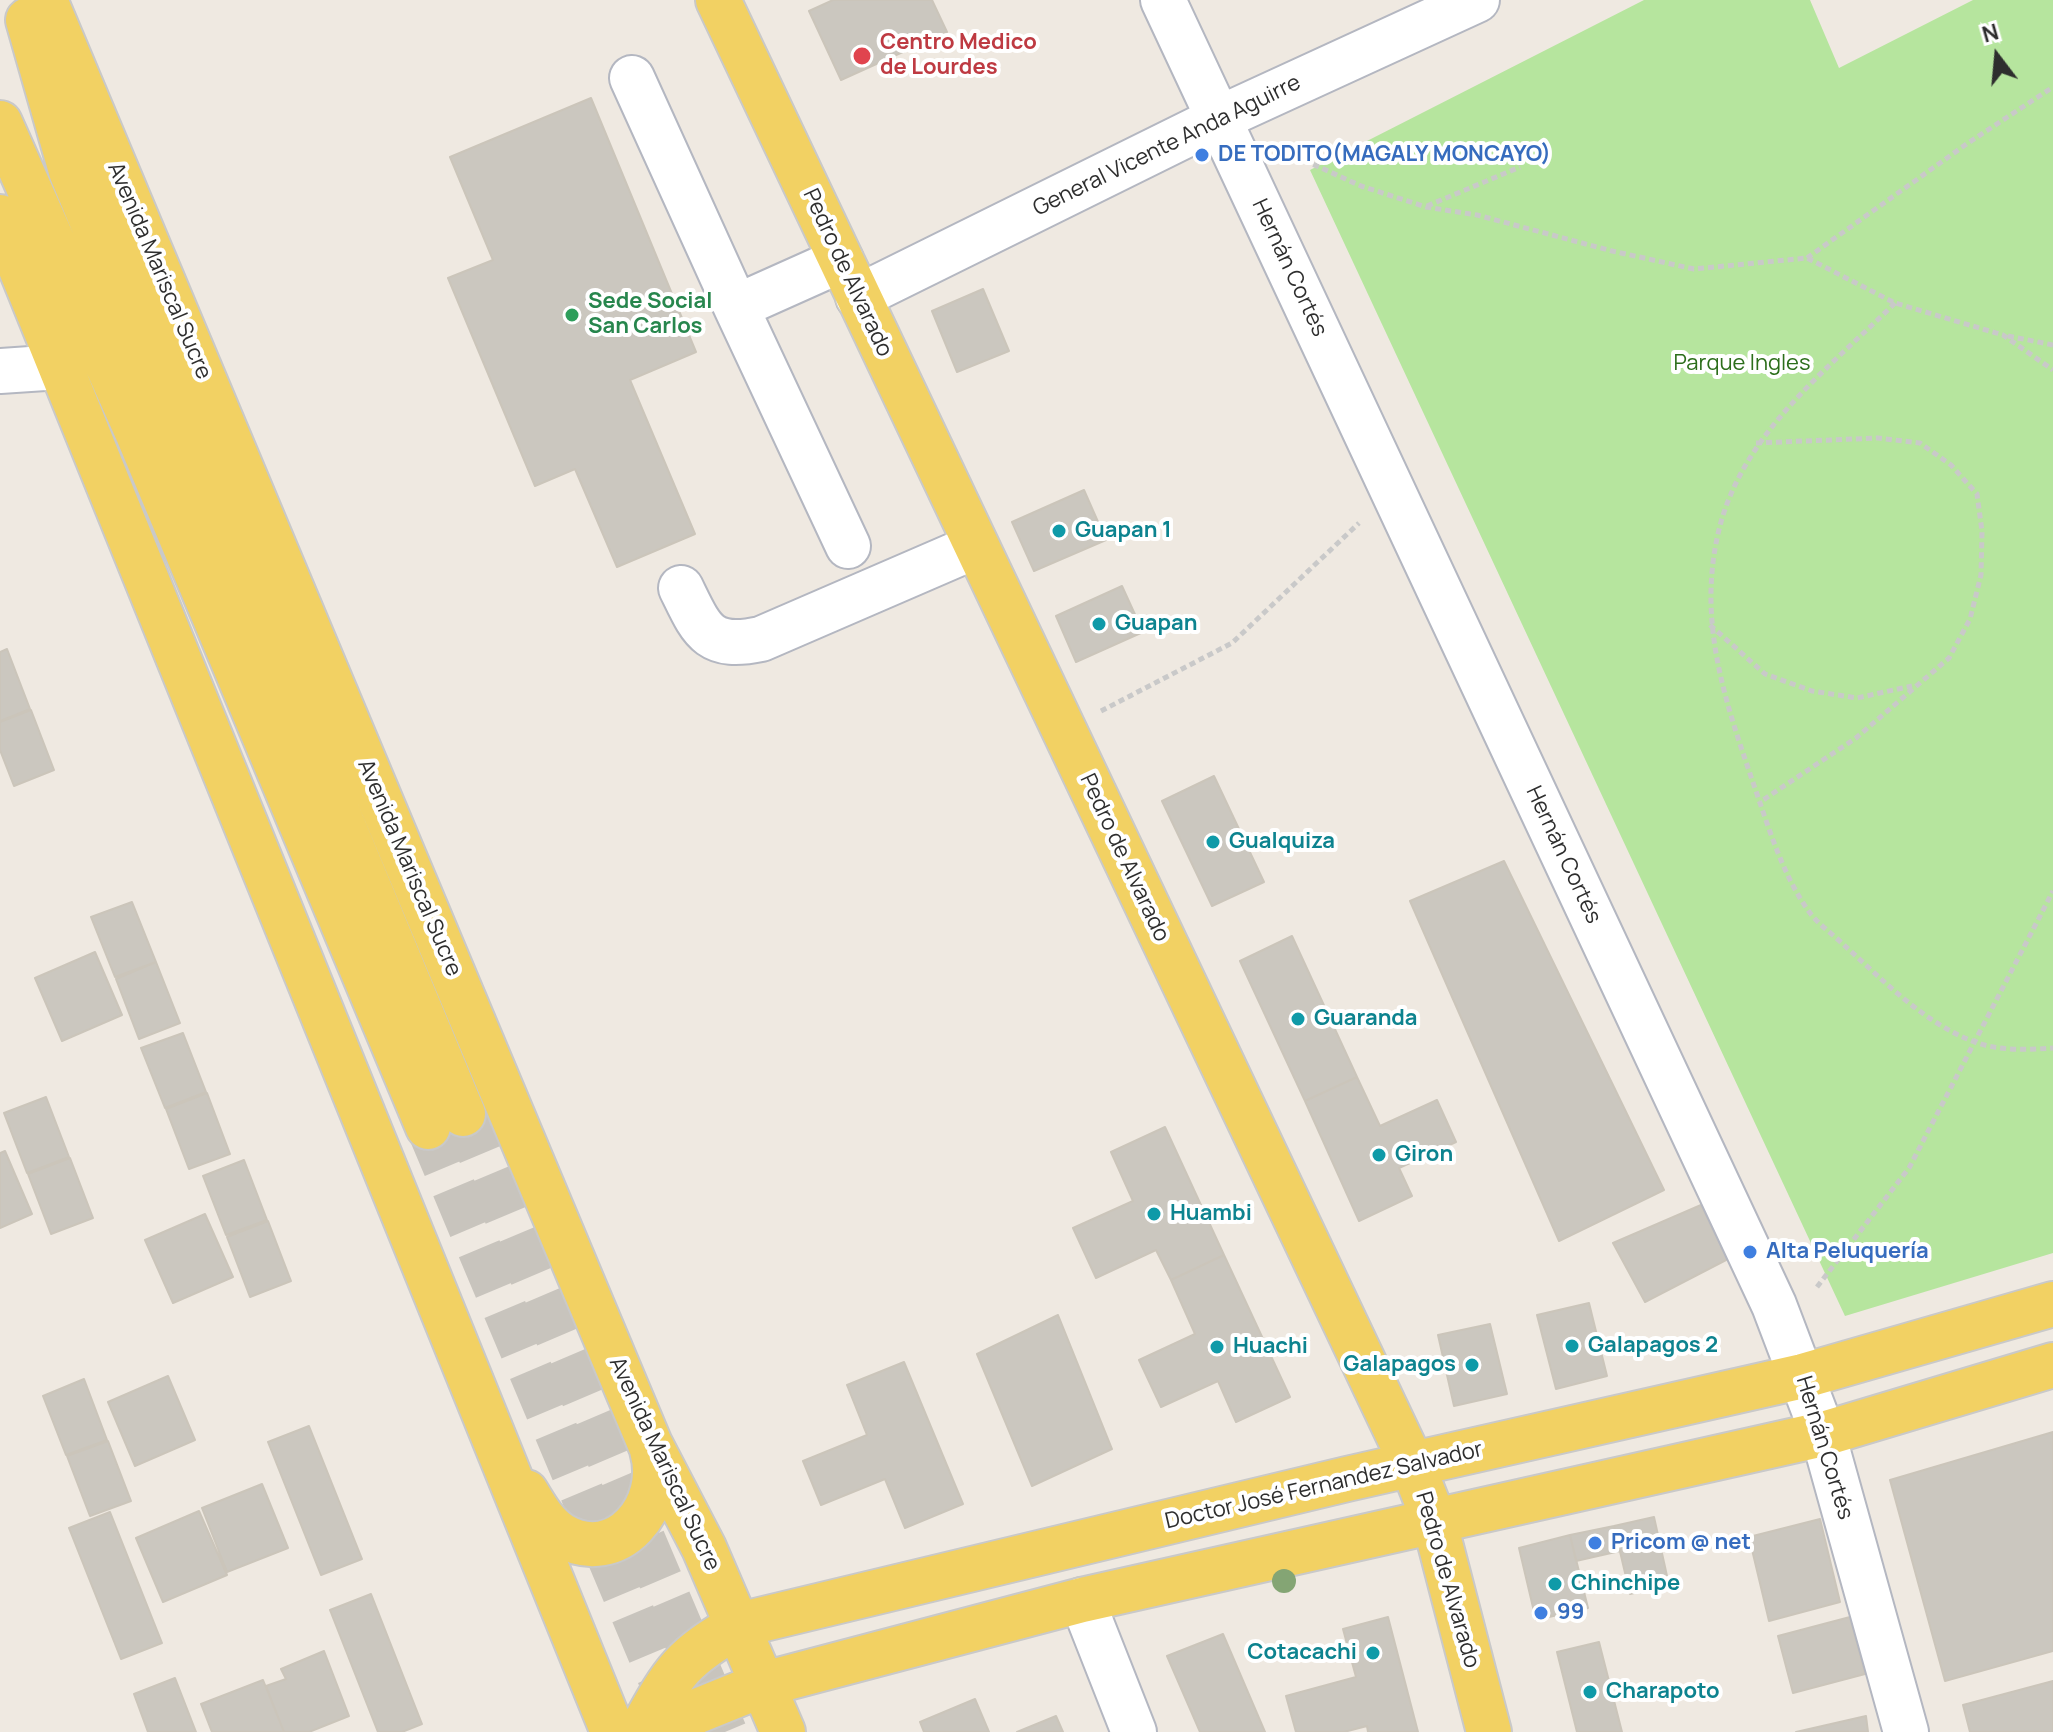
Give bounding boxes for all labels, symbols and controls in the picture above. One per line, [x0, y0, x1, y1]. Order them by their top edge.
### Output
north arrow [1957, 16, 2037, 96]
text: N [1979, 16, 2002, 50]
place label: Centro Medico de Lourdes [880, 30, 1037, 82]
marker: Centro Medico de Lourdes [851, 45, 873, 67]
street label: General Vicente Anda Aguirre [1029, 70, 1305, 222]
place label: DE TODITO(MAGALY MONCAYO) [1218, 142, 1551, 168]
marker: DE TODITO(MAGALY MONCAYO) [1193, 146, 1211, 164]
street label: Avenida Mariscal Sucre [101, 159, 217, 383]
street label: Pedro de Alvarado [797, 185, 897, 361]
street label: Hernán Cortés [1246, 195, 1332, 341]
place label: Sede Social San Carlos [588, 289, 712, 340]
marker: Sede Social San Carlos [563, 306, 581, 324]
park label: Parque Ingles [1673, 351, 1811, 377]
place label: Guapan 1 [1075, 518, 1172, 544]
marker: Guapan 1 [1050, 522, 1068, 540]
place label: Guapan [1115, 611, 1198, 637]
marker: Guapan [1090, 615, 1108, 633]
street label: Avenida Mariscal Sucre [351, 756, 467, 980]
street label: Pedro de Alvarado [1074, 770, 1174, 946]
street label: Hernán Cortés [1520, 782, 1606, 928]
place label: Gualquiza [1229, 829, 1335, 855]
marker: Gualquiza [1204, 833, 1222, 851]
place label: Guaranda [1314, 1006, 1418, 1032]
marker: Guaranda [1289, 1010, 1307, 1028]
place label: Giron [1395, 1142, 1453, 1168]
marker: Giron [1370, 1146, 1388, 1164]
place label: Huambi [1170, 1201, 1252, 1227]
marker: Huambi [1145, 1205, 1163, 1223]
place label: Alta Peluquería [1766, 1239, 1929, 1265]
marker: Alta Peluquería [1741, 1243, 1759, 1261]
place label: Galapagos 2 [1588, 1333, 1718, 1359]
place label: Huachi [1233, 1334, 1308, 1360]
marker: Galapagos 2 [1563, 1337, 1581, 1355]
marker: Huachi [1208, 1338, 1226, 1356]
place label: Galapagos [1343, 1352, 1456, 1378]
street label: Avenida Mariscal Sucre [603, 1353, 725, 1575]
marker: Galapagos [1463, 1356, 1481, 1374]
street label: Hernán Cortés [1790, 1373, 1858, 1523]
street label: Doctor José Fernandez Salvador [1163, 1437, 1485, 1535]
street label: Pedro de Alvarado [1409, 1489, 1485, 1671]
place label: Pricom @ net [1611, 1530, 1751, 1556]
marker: Pricom @ net [1586, 1534, 1604, 1552]
place label: Chinchipe [1571, 1571, 1680, 1597]
marker: Chinchipe [1546, 1575, 1564, 1593]
place label: 99 [1557, 1600, 1584, 1626]
marker: 99 [1532, 1604, 1550, 1622]
place label: Cotacachi [1247, 1640, 1357, 1666]
marker: Cotacachi [1364, 1644, 1382, 1662]
place label: Charapoto [1606, 1679, 1720, 1705]
marker: Charapoto [1581, 1683, 1599, 1701]

